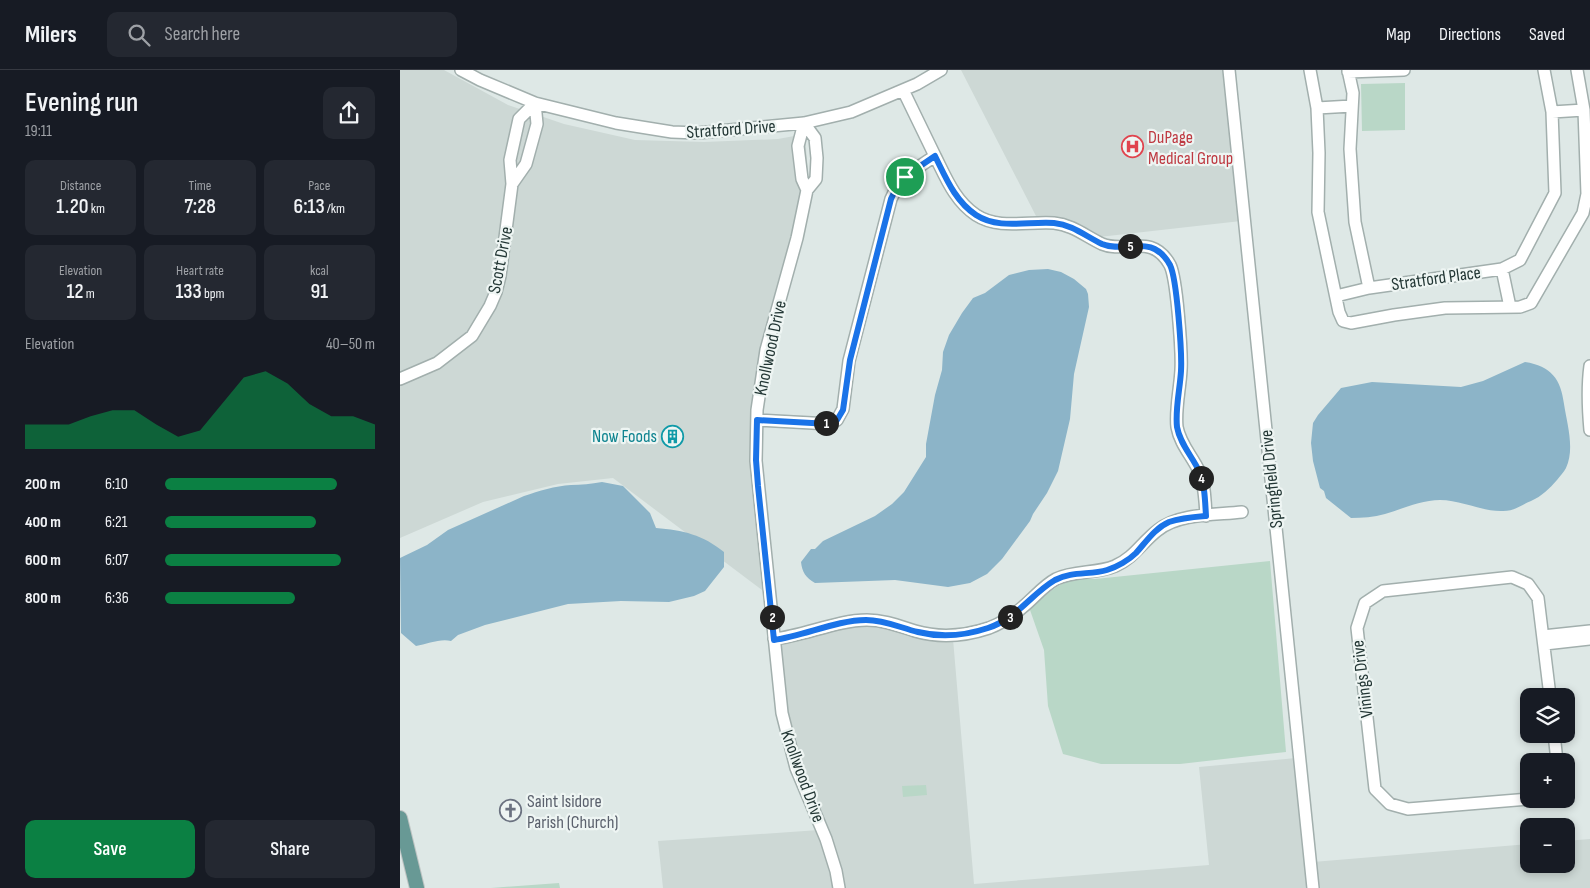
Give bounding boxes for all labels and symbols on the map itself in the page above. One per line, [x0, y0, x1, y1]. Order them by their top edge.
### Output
street label: Stratford Drive [686, 116, 776, 143]
place label: DuPage Medical Group [1148, 127, 1233, 169]
hospital icon: DuPage Medical Group [1120, 135, 1144, 159]
pin [884, 156, 926, 198]
street label: Scott Drive [484, 225, 517, 295]
pin: 5 [1118, 234, 1142, 258]
street label: Stratford Place [1390, 262, 1482, 295]
street label: Knollwood Drive [750, 299, 791, 398]
pin: 1 [814, 410, 838, 436]
building icon: Now Foods [661, 424, 685, 448]
place label: Now Foods [592, 426, 657, 447]
street label: Springfield Drive [1256, 429, 1287, 529]
pin: 4 [1188, 466, 1214, 490]
pin: 2 [760, 604, 784, 630]
pin: 3 [998, 604, 1022, 630]
street label: Vinings Drive [1347, 639, 1378, 719]
street label: Knollwood Drive [776, 727, 829, 825]
place label: Saint Isidore Parish (Church) [527, 791, 618, 833]
church icon: Saint Isidore Parish (Church) [499, 799, 523, 823]

